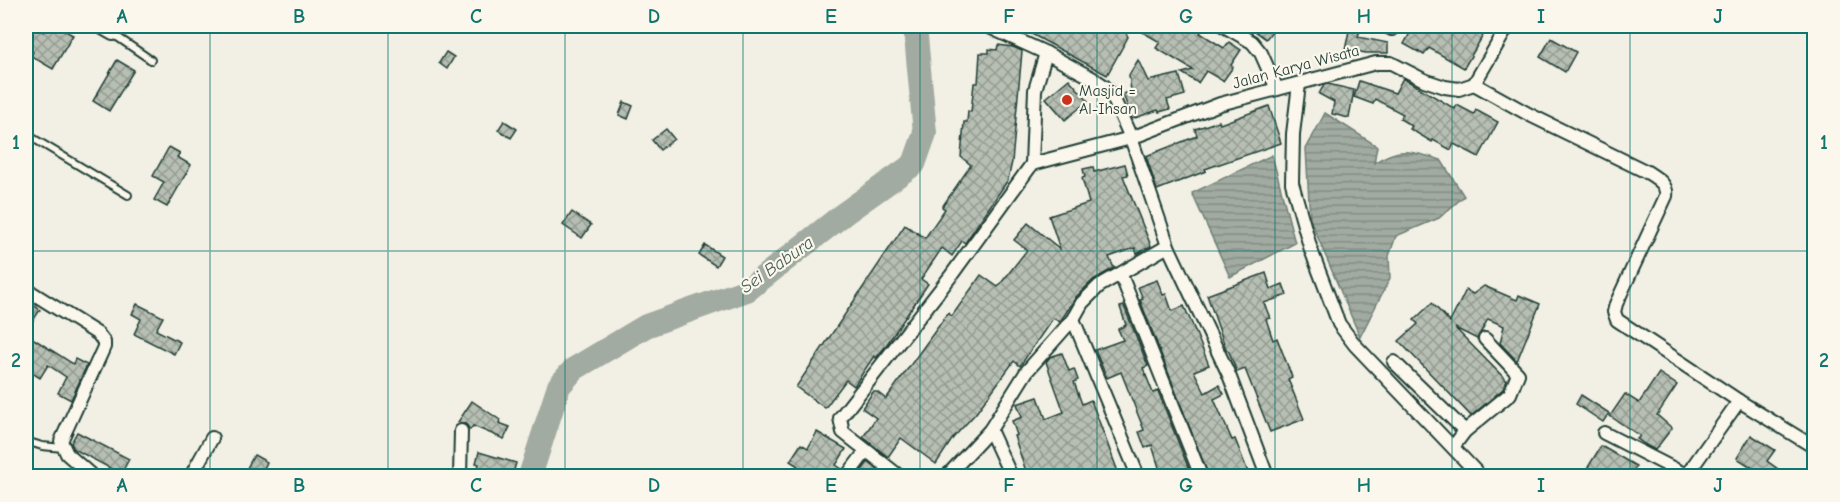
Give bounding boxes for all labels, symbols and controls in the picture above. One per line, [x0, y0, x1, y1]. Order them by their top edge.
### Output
text: A [116, 5, 128, 28]
text: B [293, 5, 305, 28]
text: C [470, 5, 482, 28]
text: D [648, 5, 660, 28]
text: E [825, 5, 837, 28]
text: F [1003, 5, 1015, 28]
text: G [1179, 5, 1193, 28]
text: H [1357, 5, 1371, 28]
text: I [1537, 5, 1545, 28]
text: J [1713, 5, 1723, 28]
street label: Jalan Karya Wisata [1231, 41, 1361, 93]
place label: Masjid = Al-Ihsan [1079, 82, 1137, 118]
marker: Masjid = Al-Ihsan [1060, 93, 1074, 107]
text: 1 [12, 131, 20, 154]
text: 1 [1820, 131, 1828, 154]
water label: Sei Babura [736, 232, 818, 298]
text: 2 [11, 349, 21, 372]
text: 2 [1819, 349, 1829, 372]
text: A [116, 474, 128, 497]
text: B [293, 474, 305, 497]
text: C [470, 474, 482, 497]
text: D [648, 474, 660, 497]
text: E [825, 474, 837, 497]
text: F [1003, 474, 1015, 497]
text: G [1179, 474, 1193, 497]
text: H [1357, 474, 1371, 497]
text: I [1537, 474, 1545, 497]
text: J [1713, 474, 1723, 497]

